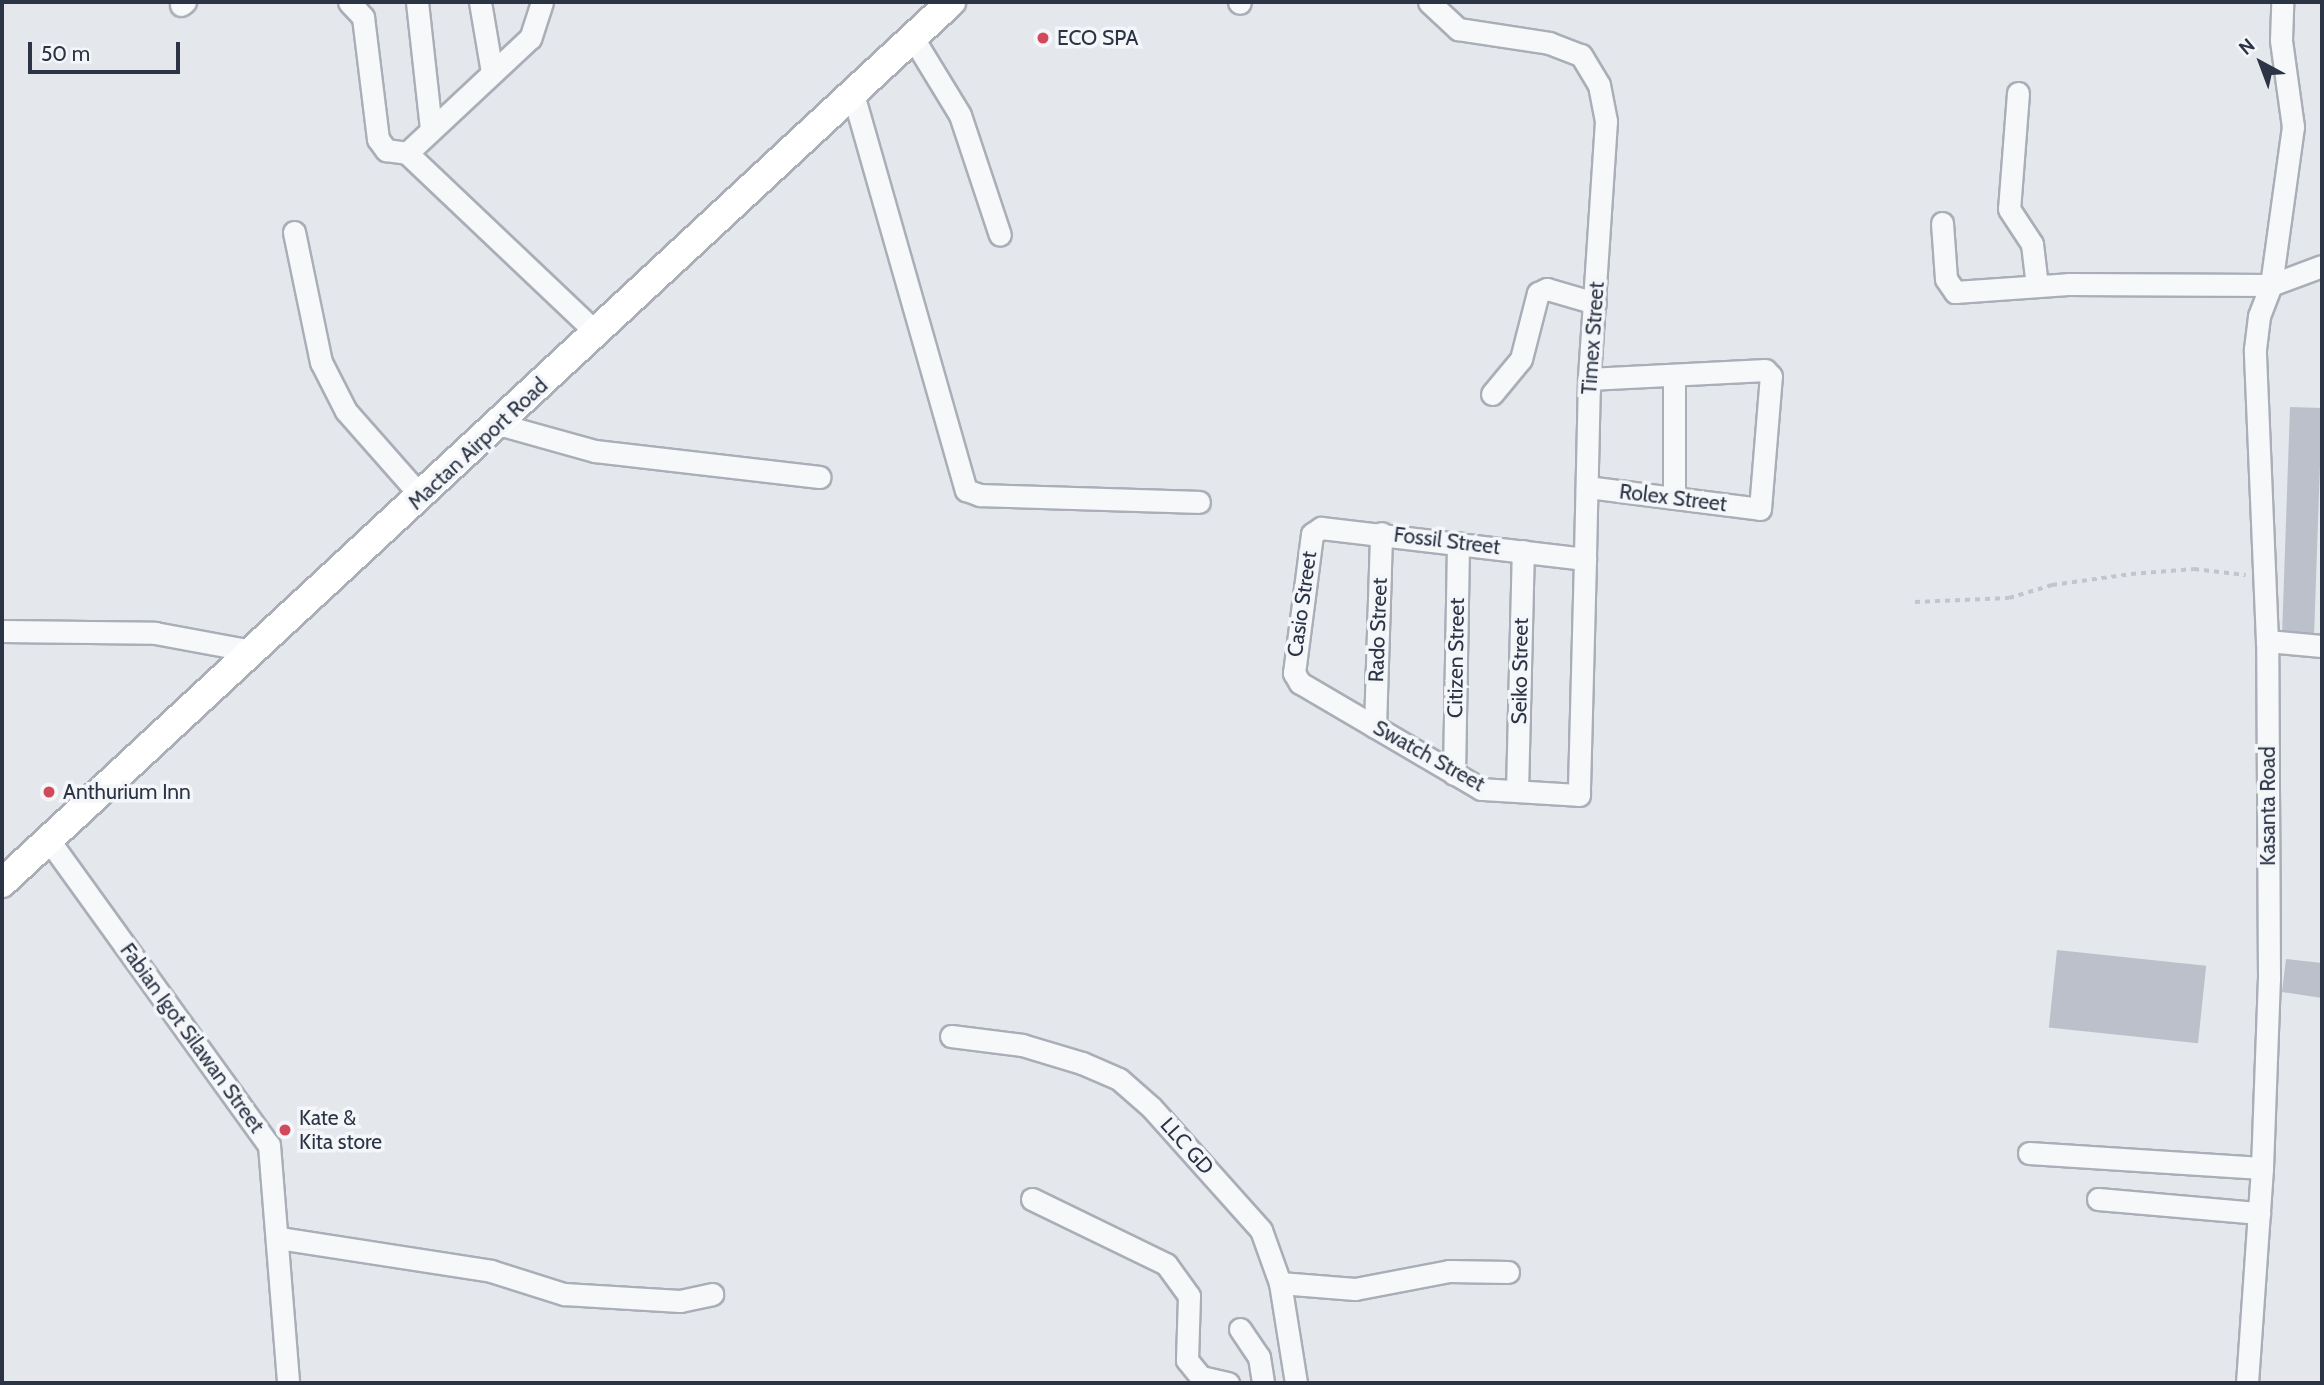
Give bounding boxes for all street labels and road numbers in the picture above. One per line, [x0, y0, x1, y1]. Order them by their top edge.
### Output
street label: Timex Street [1576, 281, 1610, 395]
street label: Mactan Airport Road [403, 373, 553, 515]
street label: Rolex Street [1618, 479, 1728, 517]
street label: Fossil Street [1392, 522, 1502, 560]
street label: Casio Street [1282, 550, 1322, 658]
street label: Rado Street [1364, 577, 1392, 683]
street label: Citizen Street [1442, 598, 1470, 718]
street label: Seiko Street [1506, 617, 1534, 725]
street label: Swatch Street [1369, 715, 1489, 797]
street label: Kasanta Road [2255, 746, 2281, 866]
street label: Fabian Igot Silawan Street [115, 938, 269, 1138]
street label: LLC GD [1155, 1112, 1219, 1180]

